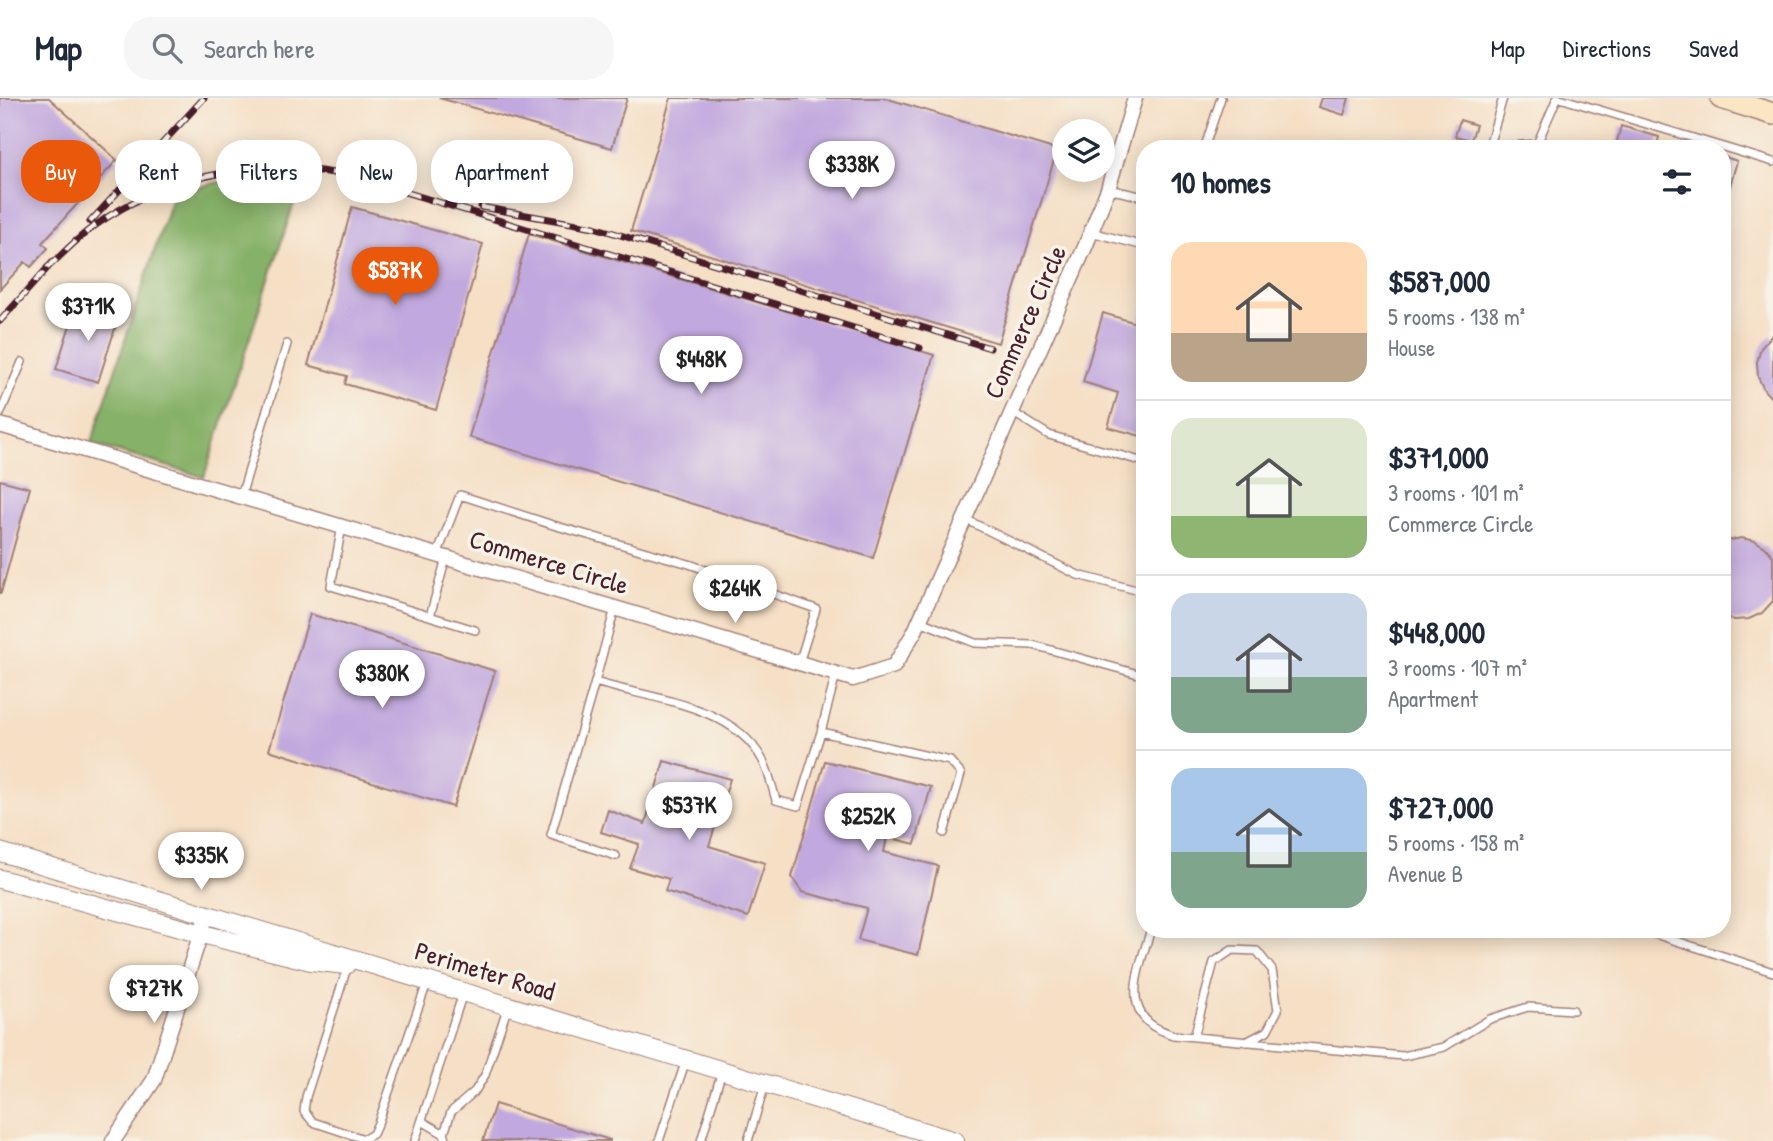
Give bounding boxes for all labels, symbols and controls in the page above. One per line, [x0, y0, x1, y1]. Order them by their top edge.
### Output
search box [124, 17, 614, 80]
text: Map [35, 26, 82, 70]
icon: search [148, 29, 186, 67]
text: Search here [204, 31, 315, 66]
text: Map [1491, 32, 1525, 64]
text: Directions [1563, 32, 1651, 64]
text: Saved [1689, 32, 1738, 64]
map controls [1052, 119, 1115, 182]
button: layers [1052, 119, 1115, 182]
chip: Buy [21, 140, 101, 203]
chip: Rent [115, 140, 202, 203]
chip: Filters [216, 140, 322, 203]
chip: New [336, 140, 417, 203]
chip: Apartment [431, 140, 573, 203]
pin: $338K [803, 141, 901, 201]
text: $338K [825, 148, 879, 179]
text: 10 homes [1171, 162, 1271, 202]
icon: filters [1658, 163, 1696, 201]
street label: Commerce Circle [975, 240, 1074, 404]
pin: $587K [346, 248, 444, 307]
text: $587K [368, 254, 422, 285]
text: $587,000 [1388, 261, 1490, 301]
icon: home [1227, 270, 1311, 354]
pin: $371K [39, 284, 137, 343]
text: $371K [61, 290, 115, 321]
text: 5 rooms · 138 m² [1388, 301, 1525, 332]
text: House [1388, 332, 1435, 363]
pin: $448K [652, 336, 750, 396]
text: $448K [676, 343, 726, 374]
text: $371,000 [1388, 437, 1489, 477]
icon: home [1227, 446, 1311, 530]
text: 3 rooms · 101 m² [1388, 477, 1524, 508]
text: Commerce Circle [1388, 508, 1533, 539]
street label: Commerce Circle [465, 521, 633, 602]
pin: $264K [686, 566, 784, 625]
text: $264K [709, 572, 761, 603]
text: $448,000 [1388, 612, 1485, 652]
icon: home [1227, 621, 1311, 705]
pin: $380K [333, 650, 431, 710]
text: 3 rooms · 107 m² [1388, 652, 1527, 683]
text: $380K [355, 657, 409, 688]
text: Apartment [1388, 683, 1478, 714]
pin: $537K [640, 782, 738, 842]
text: $727,000 [1388, 787, 1493, 827]
text: $537K [661, 789, 717, 820]
pin: $252K [819, 794, 917, 853]
icon: home [1227, 796, 1311, 880]
text: $252K [841, 800, 895, 831]
text: 5 rooms · 158 m² [1388, 827, 1524, 858]
pin: $335K [152, 832, 250, 892]
text: $335K [174, 839, 228, 870]
text: Avenue B [1388, 858, 1463, 889]
street label: Perimeter Road [411, 933, 559, 1008]
pin: $727K [105, 965, 203, 1025]
text: $727K [125, 972, 183, 1003]

